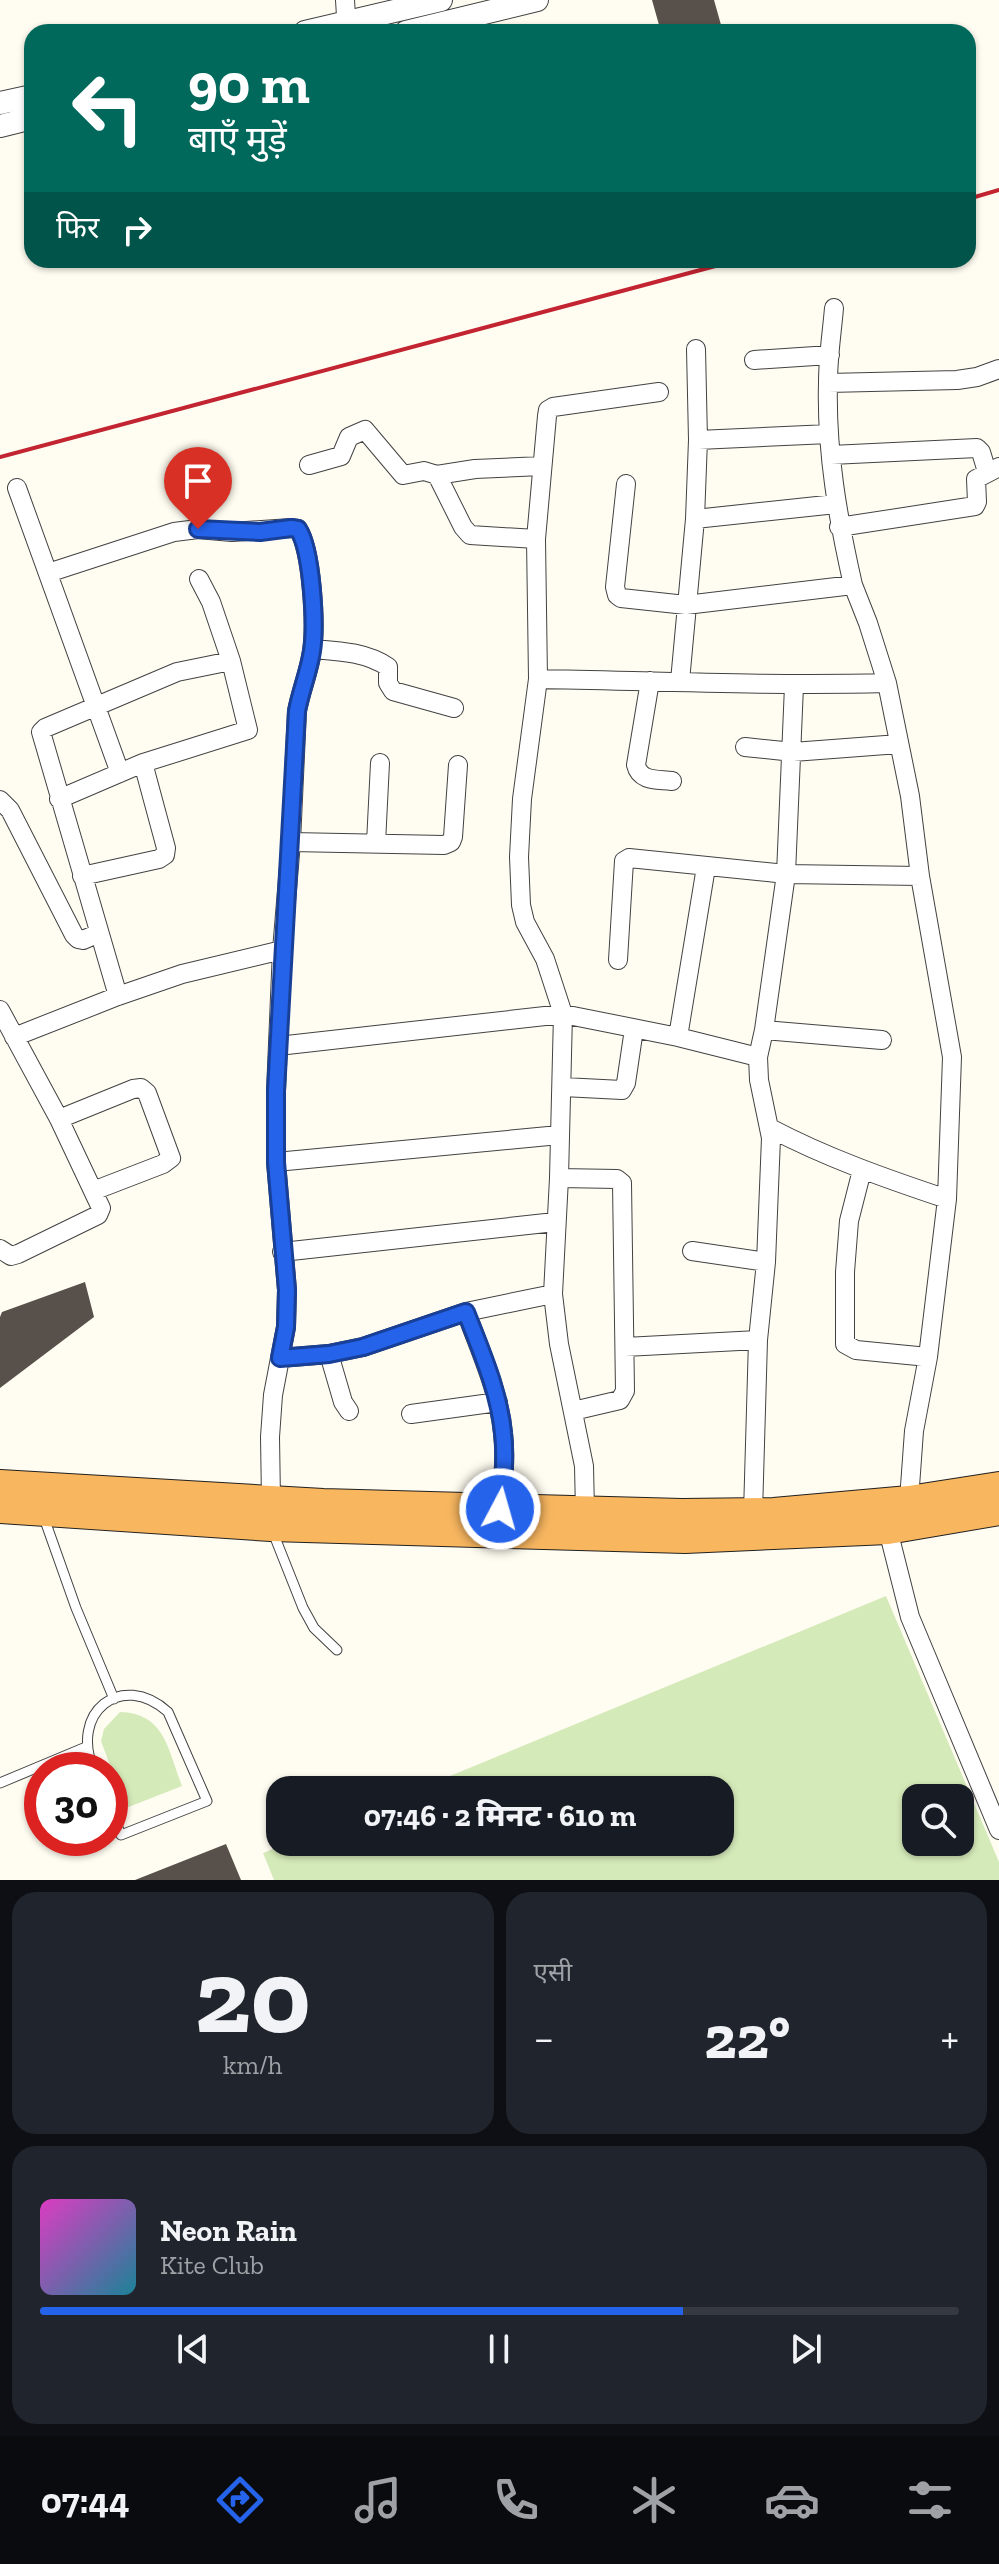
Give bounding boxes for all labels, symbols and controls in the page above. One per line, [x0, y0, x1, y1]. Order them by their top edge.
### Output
text: 90 m [188, 50, 310, 117]
icon: left [56, 56, 160, 160]
text: बाएँ मुड़ें [188, 118, 287, 161]
icon: right [115, 208, 159, 252]
text: फिर [56, 210, 99, 246]
pin [164, 447, 232, 529]
icon: arrive [176, 459, 220, 503]
position arrow [458, 1467, 542, 1551]
speed limit sign: 30 [24, 1752, 128, 1856]
map controls [902, 1784, 974, 1856]
button: search [902, 1784, 974, 1856]
text: 07:46 · 2 मिनट · 610 m [364, 1798, 636, 1834]
text: 20 [195, 1934, 311, 2059]
text: एसी [534, 1956, 572, 1988]
text: 22° [704, 2001, 790, 2073]
text: − [534, 2011, 554, 2064]
text: + [940, 2011, 959, 2064]
text: km/h [223, 2049, 282, 2081]
text: Neon Rain [160, 2213, 297, 2249]
text: Kite Club [160, 2249, 264, 2281]
icon: previous [171, 2327, 215, 2371]
icon: pause [477, 2327, 521, 2371]
icon: next [784, 2327, 828, 2371]
icon: directions [212, 2472, 268, 2528]
icon: music [350, 2472, 406, 2528]
icon: phone [488, 2472, 544, 2528]
icon: climate [626, 2472, 682, 2528]
icon: car [764, 2472, 820, 2528]
icon: filters [902, 2472, 958, 2528]
text: 07:44 [41, 2479, 130, 2522]

